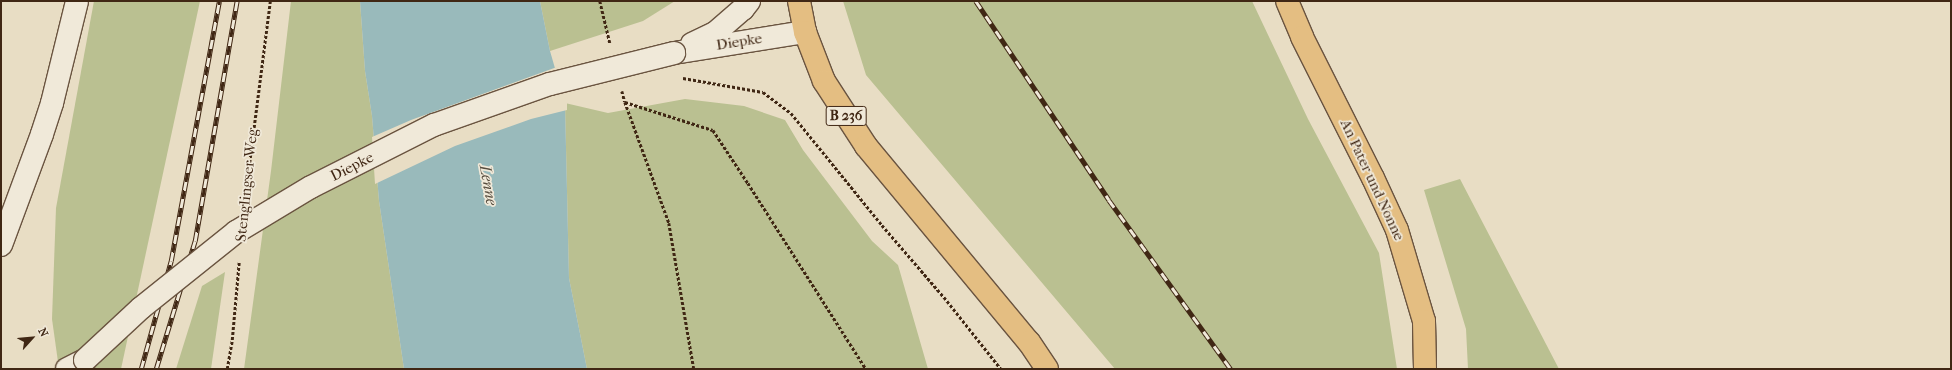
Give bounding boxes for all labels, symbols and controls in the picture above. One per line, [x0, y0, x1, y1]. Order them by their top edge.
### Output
street label: Diepke [715, 30, 763, 54]
road number: B 236 [825, 104, 867, 128]
street label: An Pater und Nonne [1336, 116, 1408, 244]
street label: Stenglingser Weg [232, 127, 262, 243]
street label: Diepke [327, 149, 377, 185]
water label: Lenne [475, 163, 501, 207]
north arrow [12, 318, 52, 358]
text: N [35, 326, 51, 339]

